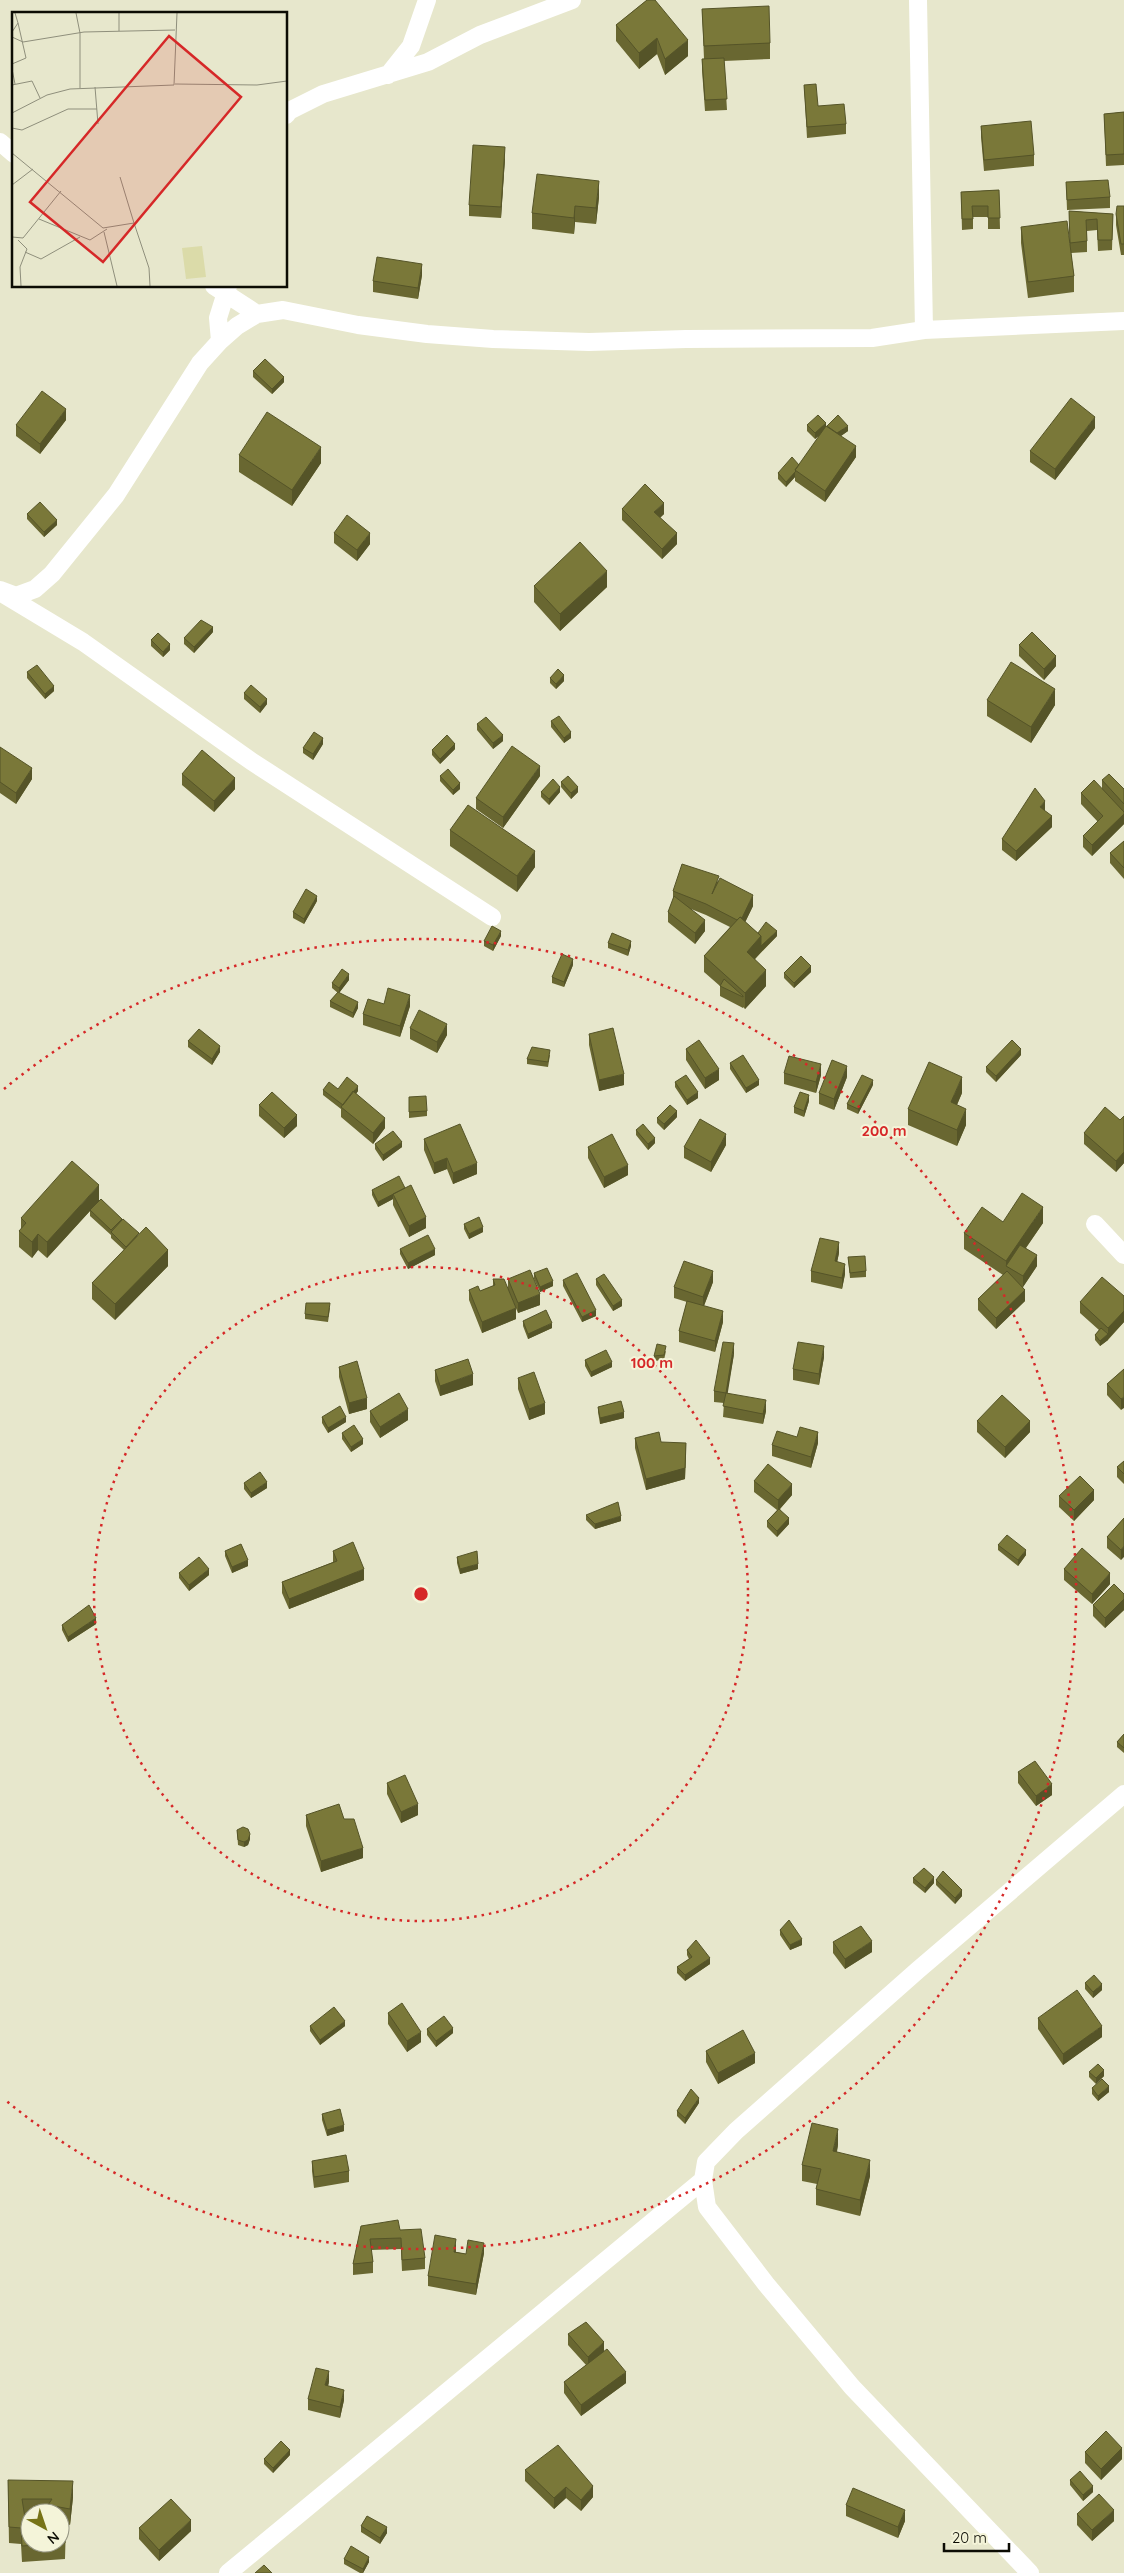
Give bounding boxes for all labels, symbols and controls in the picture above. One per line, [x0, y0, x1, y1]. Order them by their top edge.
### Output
inset map [12, 12, 288, 288]
text: 200 m [862, 1121, 907, 1140]
text: 100 m [631, 1353, 673, 1372]
centre of rings [412, 1585, 430, 1603]
north arrow [20, 2503, 70, 2553]
scale bar [944, 2520, 1009, 2552]
text: N [44, 2528, 63, 2548]
text: 20 m [952, 2528, 987, 2547]

